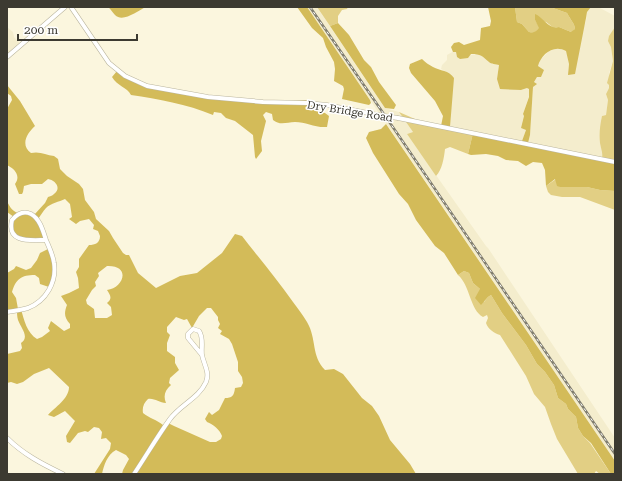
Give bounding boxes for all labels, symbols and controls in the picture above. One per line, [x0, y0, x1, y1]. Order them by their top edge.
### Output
scale bar [18, 16, 137, 42]
text: 200 m [24, 23, 58, 37]
street label: Dry Bridge Road [306, 98, 394, 125]

